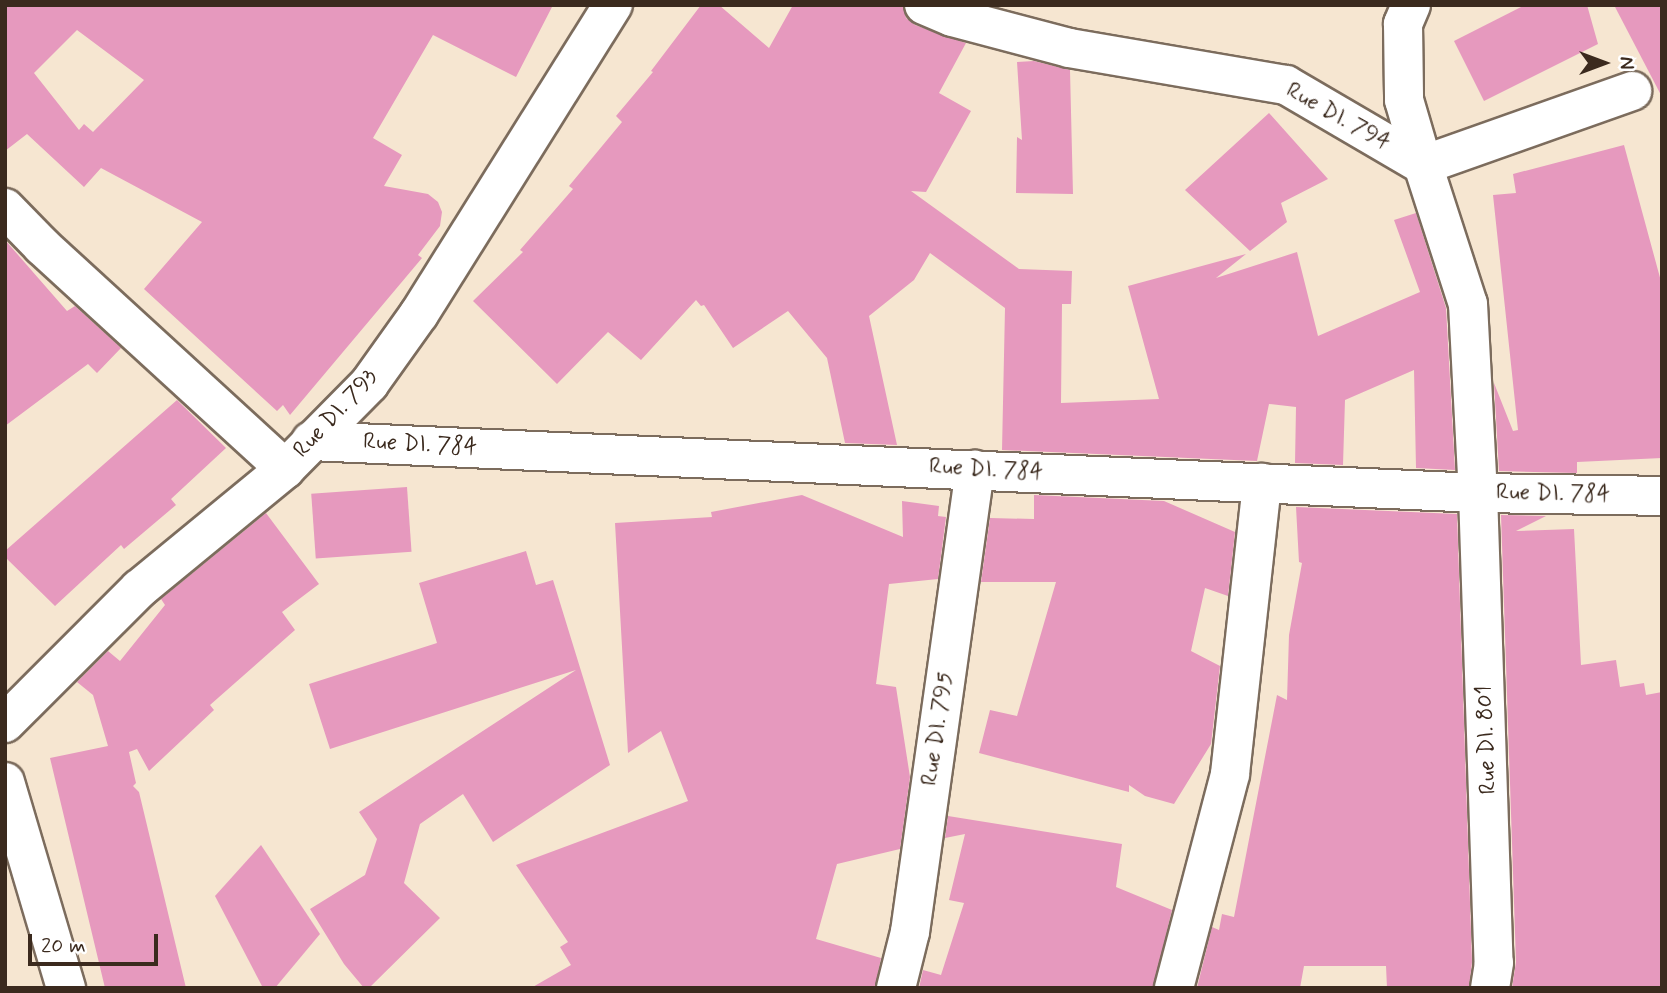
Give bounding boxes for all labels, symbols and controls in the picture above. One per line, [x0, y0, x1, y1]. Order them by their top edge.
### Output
north arrow [1569, 28, 1639, 98]
text: N [1613, 57, 1638, 69]
street label: Rue DI. 794 [1279, 76, 1397, 158]
street label: Rue DI. 793 [286, 362, 386, 466]
street label: Rue DI. 784 [360, 428, 480, 462]
street label: Rue DI. 784 [926, 453, 1046, 487]
street label: Rue DI. 784 [1493, 479, 1613, 509]
street label: Rue DI. 795 [916, 668, 960, 790]
street label: Rue DI. 801 [1471, 682, 1503, 798]
scale bar [32, 920, 161, 964]
text: 20 m [41, 932, 86, 960]

